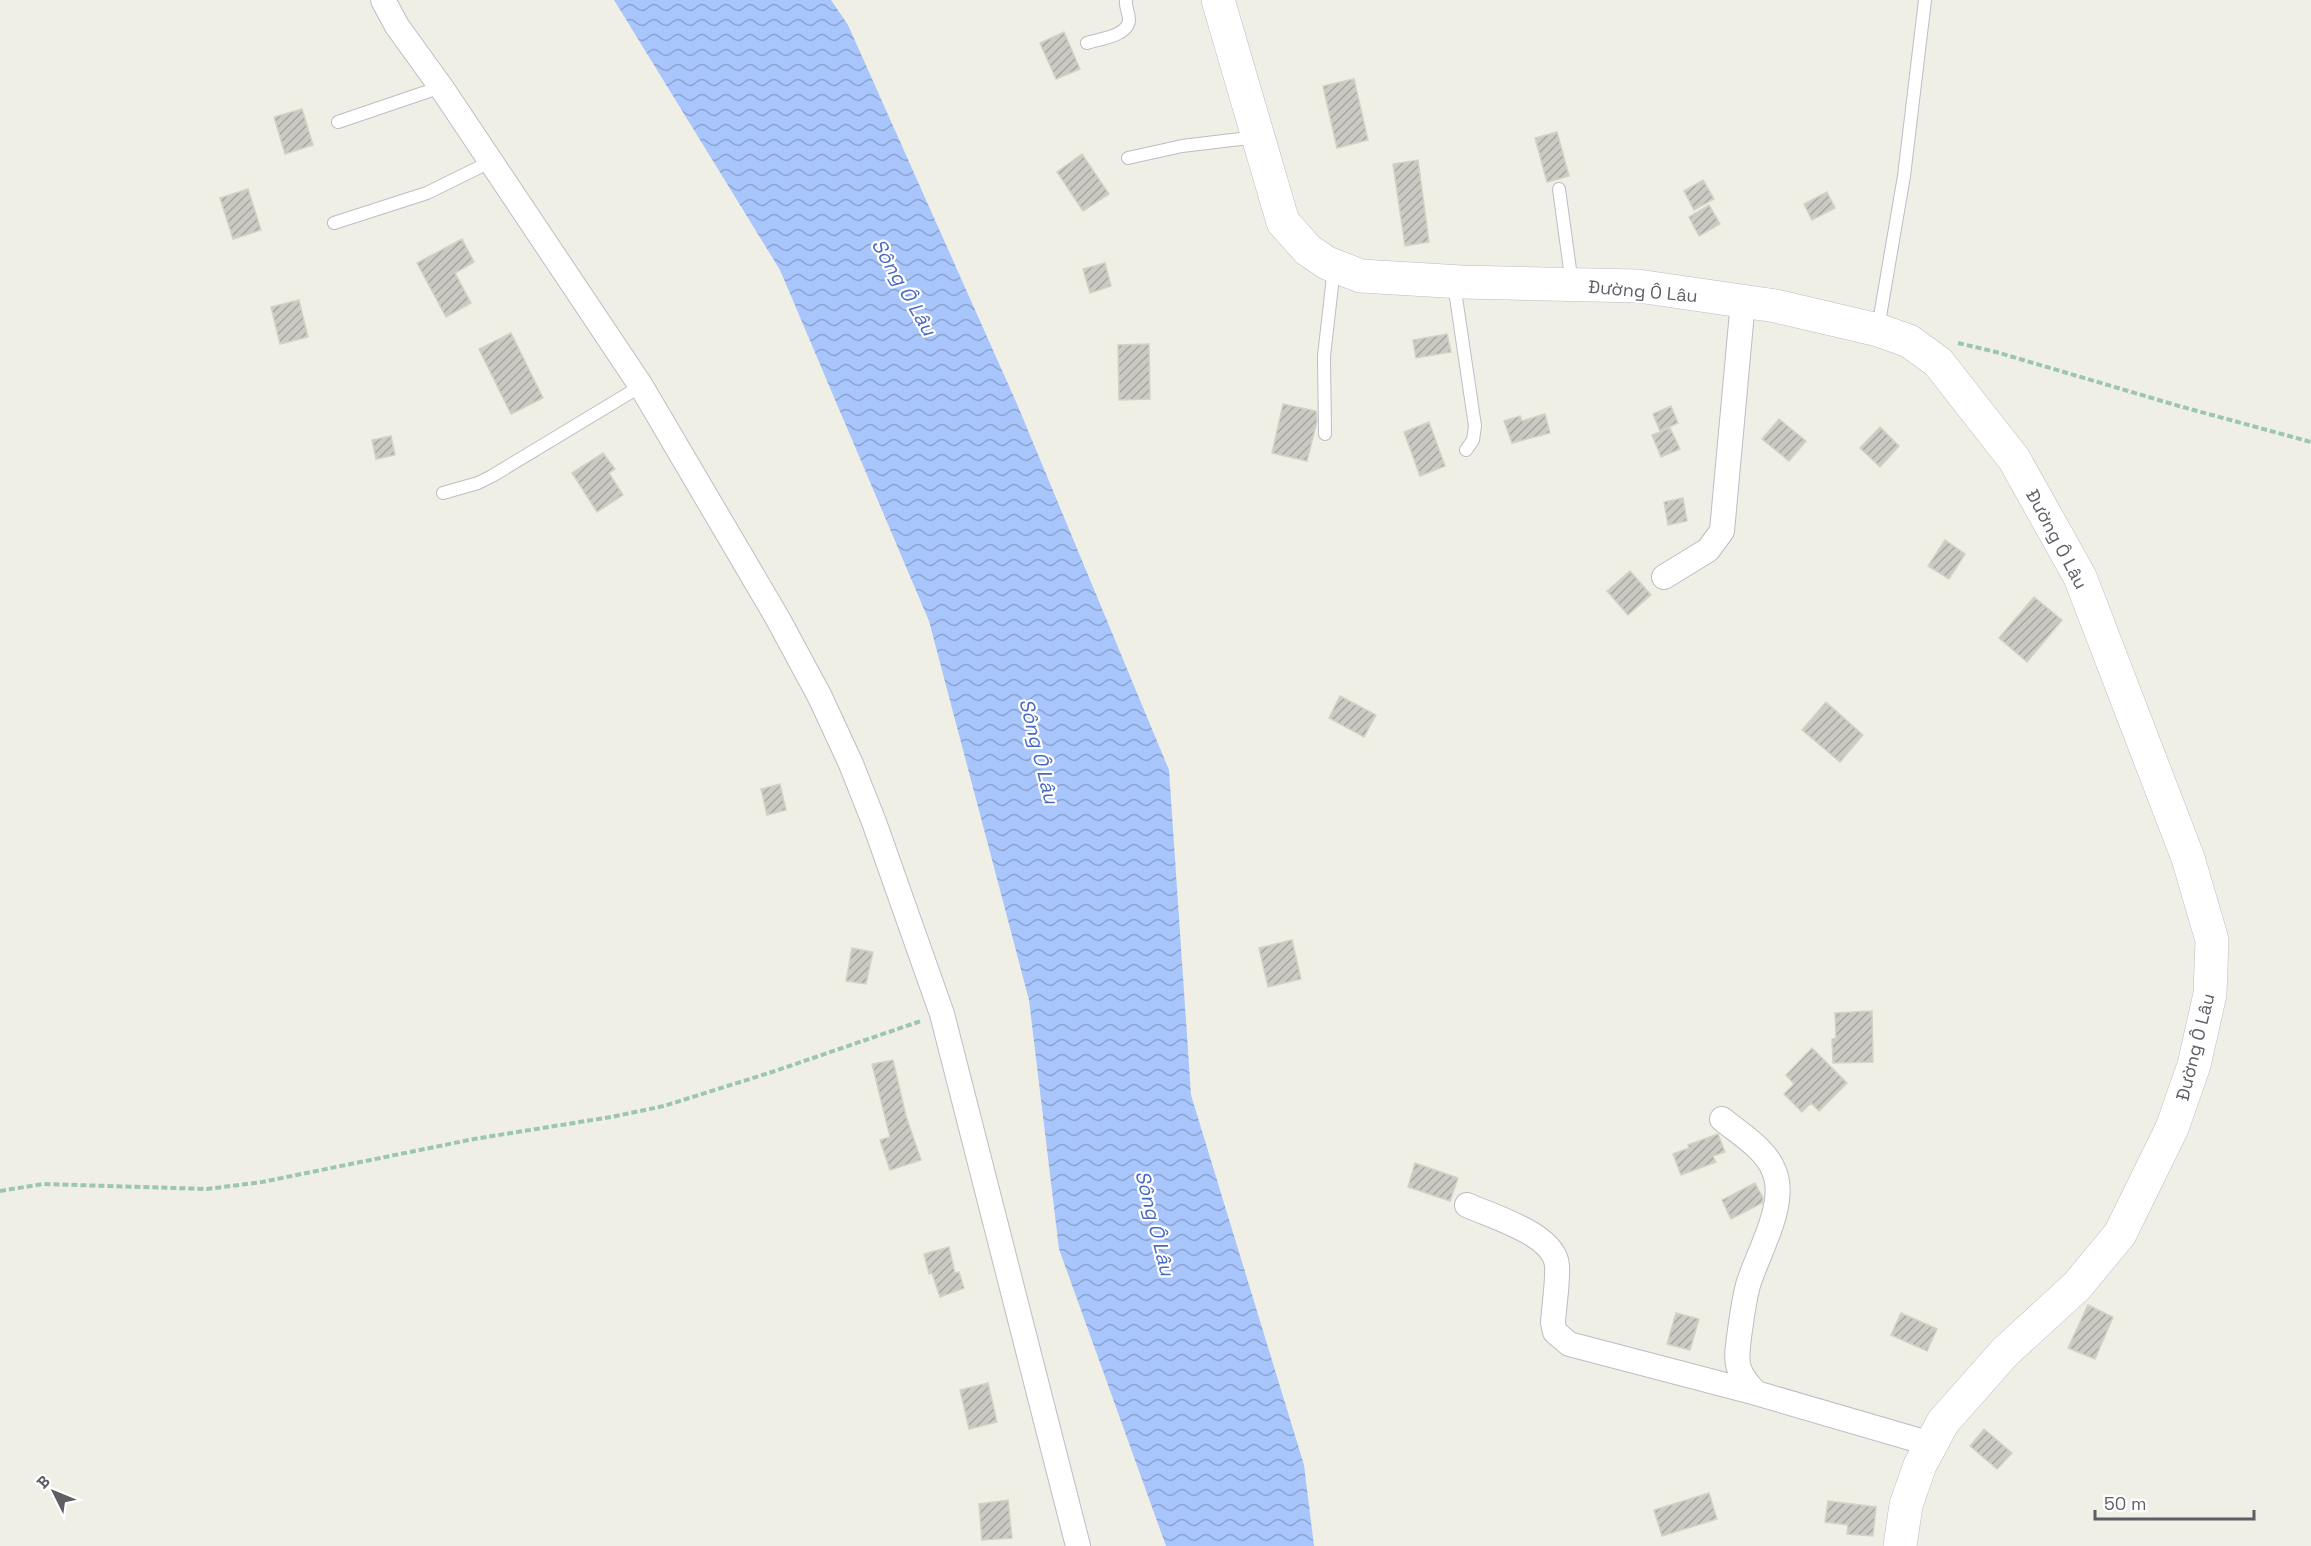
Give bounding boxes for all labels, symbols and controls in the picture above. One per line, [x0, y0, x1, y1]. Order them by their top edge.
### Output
water label: Sông Ô Lâu [866, 234, 943, 342]
street label: Đường Ô Lâu [1587, 275, 1699, 307]
street label: Đường Ô Lâu [2021, 485, 2093, 593]
water label: Sông Ô Lâu [1013, 696, 1065, 808]
street label: Đường Ô Lâu [2171, 991, 2219, 1103]
water label: Sông Ô Lâu [1129, 1168, 1181, 1280]
north arrow [24, 1462, 84, 1522]
text: B [32, 1471, 55, 1493]
scale bar [2095, 1483, 2254, 1521]
text: 50 m [2104, 1492, 2146, 1515]

